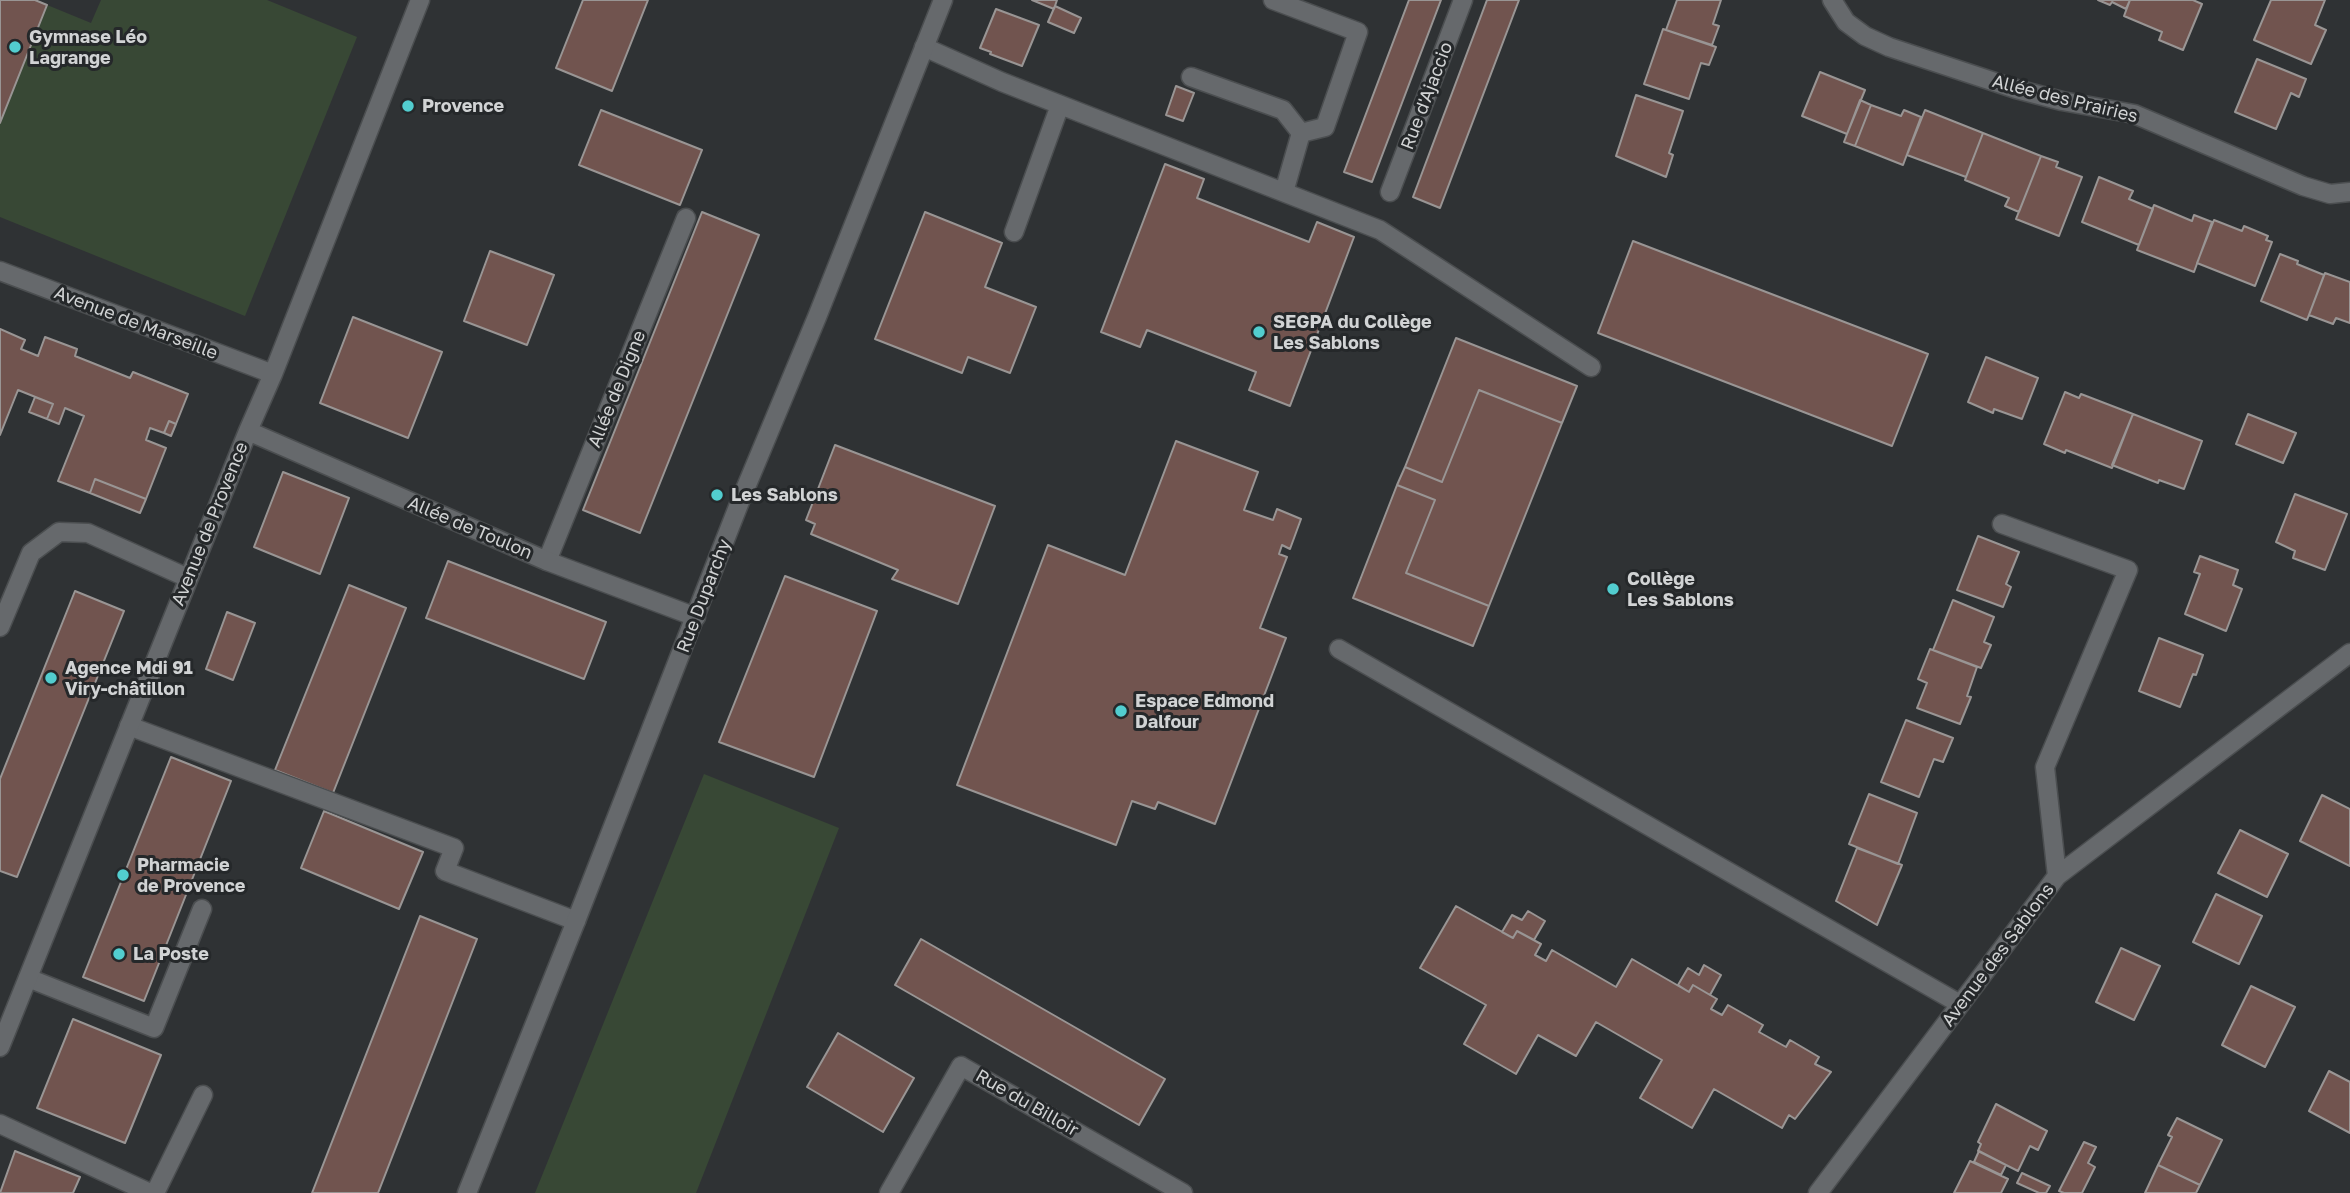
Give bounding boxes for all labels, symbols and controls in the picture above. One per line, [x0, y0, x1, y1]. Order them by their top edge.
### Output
place label: Gymnase Léo Lagrange [29, 26, 147, 68]
marker: Gymnase Léo Lagrange [7, 39, 23, 55]
street label: Rue d'Ajaccio [1397, 39, 1457, 153]
street label: Allée des Prairies [1990, 70, 2140, 128]
place label: Provence [422, 95, 504, 117]
marker: Provence [400, 98, 416, 114]
street label: Avenue de Marseille [51, 282, 221, 364]
place label: SEGPA du Collège Les Sablons [1273, 311, 1432, 354]
marker: SEGPA du Collège Les Sablons [1251, 324, 1267, 340]
street label: Allée de Digne [584, 327, 650, 451]
street label: Avenue de Provence [167, 439, 253, 609]
place label: Les Sablons [731, 484, 838, 506]
marker: Les Sablons [709, 487, 725, 503]
street label: Allée de Toulon [405, 492, 535, 564]
street label: Rue Duparchy [672, 536, 736, 656]
place label: Collège Les Sablons [1627, 568, 1734, 610]
marker: Collège Les Sablons [1605, 581, 1621, 597]
place label: Agence Mdi 91 Viry-châtillon [65, 657, 193, 700]
marker: Agence Mdi 91 Viry-châtillon [43, 670, 59, 686]
place label: Espace Edmond Dalfour [1135, 690, 1274, 732]
marker: Espace Edmond Dalfour [1113, 703, 1129, 719]
place label: Pharmacie de Provence [137, 854, 245, 896]
marker: Pharmacie de Provence [115, 867, 131, 883]
street label: Avenue des Sablons [1937, 879, 2059, 1031]
place label: La Poste [133, 943, 209, 965]
marker: La Poste [111, 946, 127, 962]
street label: Rue du Billoir [972, 1065, 1082, 1141]

